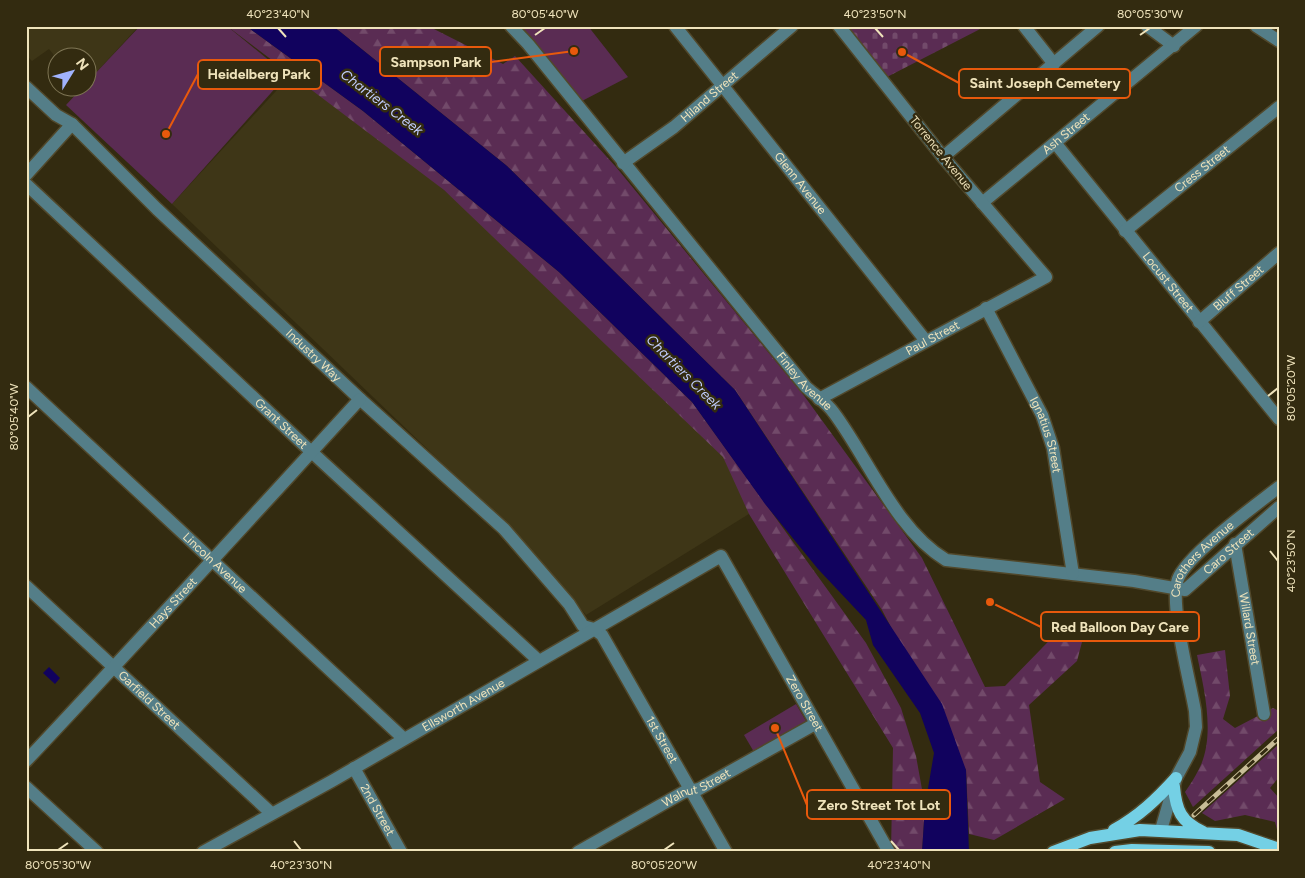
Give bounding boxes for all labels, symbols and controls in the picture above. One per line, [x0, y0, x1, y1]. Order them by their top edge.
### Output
text: 40°23'40"N [246, 7, 310, 21]
text: 80°05'40"W [512, 7, 579, 21]
text: 40°23'50"N [844, 7, 906, 21]
text: 80°05'30"W [1117, 7, 1184, 21]
callout: Sampson Park [380, 47, 491, 76]
north arrow [48, 48, 98, 98]
text: Sampson Park [390, 54, 482, 71]
text: N [72, 55, 92, 74]
callout: Heidelberg Park [198, 60, 321, 89]
text: Heidelberg Park [207, 66, 311, 83]
water label: Chartiers Creek [337, 66, 427, 140]
street label: Hiland Street [678, 68, 741, 125]
callout: Saint Joseph Cemetery [959, 69, 1130, 98]
text: Saint Joseph Cemetery [970, 75, 1121, 92]
street label: Ash Street [1040, 110, 1093, 157]
street label: Torrence Avenue [907, 113, 975, 193]
street label: Cress Street [1172, 142, 1233, 195]
street label: Glenn Avenue [771, 149, 829, 217]
street label: Locust Street [1140, 249, 1197, 315]
street label: Bluff Street [1210, 262, 1267, 314]
street label: Paul Street [903, 318, 962, 358]
street label: Industry Way [283, 326, 345, 385]
water label: Chartiers Creek [643, 331, 726, 414]
street label: Finley Avenue [774, 349, 836, 413]
text: 80°05'20"W [1284, 354, 1298, 421]
text: 80°05'40"W [7, 383, 21, 451]
street label: Grant Street [252, 395, 311, 452]
street label: Ignatius Street [1027, 395, 1064, 474]
street label: Carothers Avenue [1169, 518, 1237, 598]
street label: Caro Street [1201, 525, 1257, 577]
street label: Lincoln Avenue [180, 530, 250, 596]
text: 40°23'50"N [1284, 530, 1298, 592]
street label: Hays Street [146, 574, 200, 631]
street label: Willard Street [1236, 591, 1263, 667]
callout: Red Balloon Day Care [1041, 612, 1199, 641]
text: Red Balloon Day Care [1051, 619, 1189, 636]
street label: Garfield Street [115, 668, 183, 733]
street label: Zero Street [783, 673, 826, 734]
street label: Ellsworth Avenue [420, 675, 508, 734]
street label: 1st Street [643, 714, 681, 766]
street label: Walnut Street [660, 766, 733, 810]
street label: 2nd Street [357, 782, 398, 839]
callout: Zero Street Tot Lot [807, 790, 950, 819]
text: Zero Street Tot Lot [818, 797, 941, 814]
text: 80°05'30"W [25, 858, 92, 872]
text: 40°23'30"N [270, 858, 332, 872]
text: 80°05'20"W [631, 858, 698, 872]
text: 40°23'40"N [867, 858, 931, 872]

